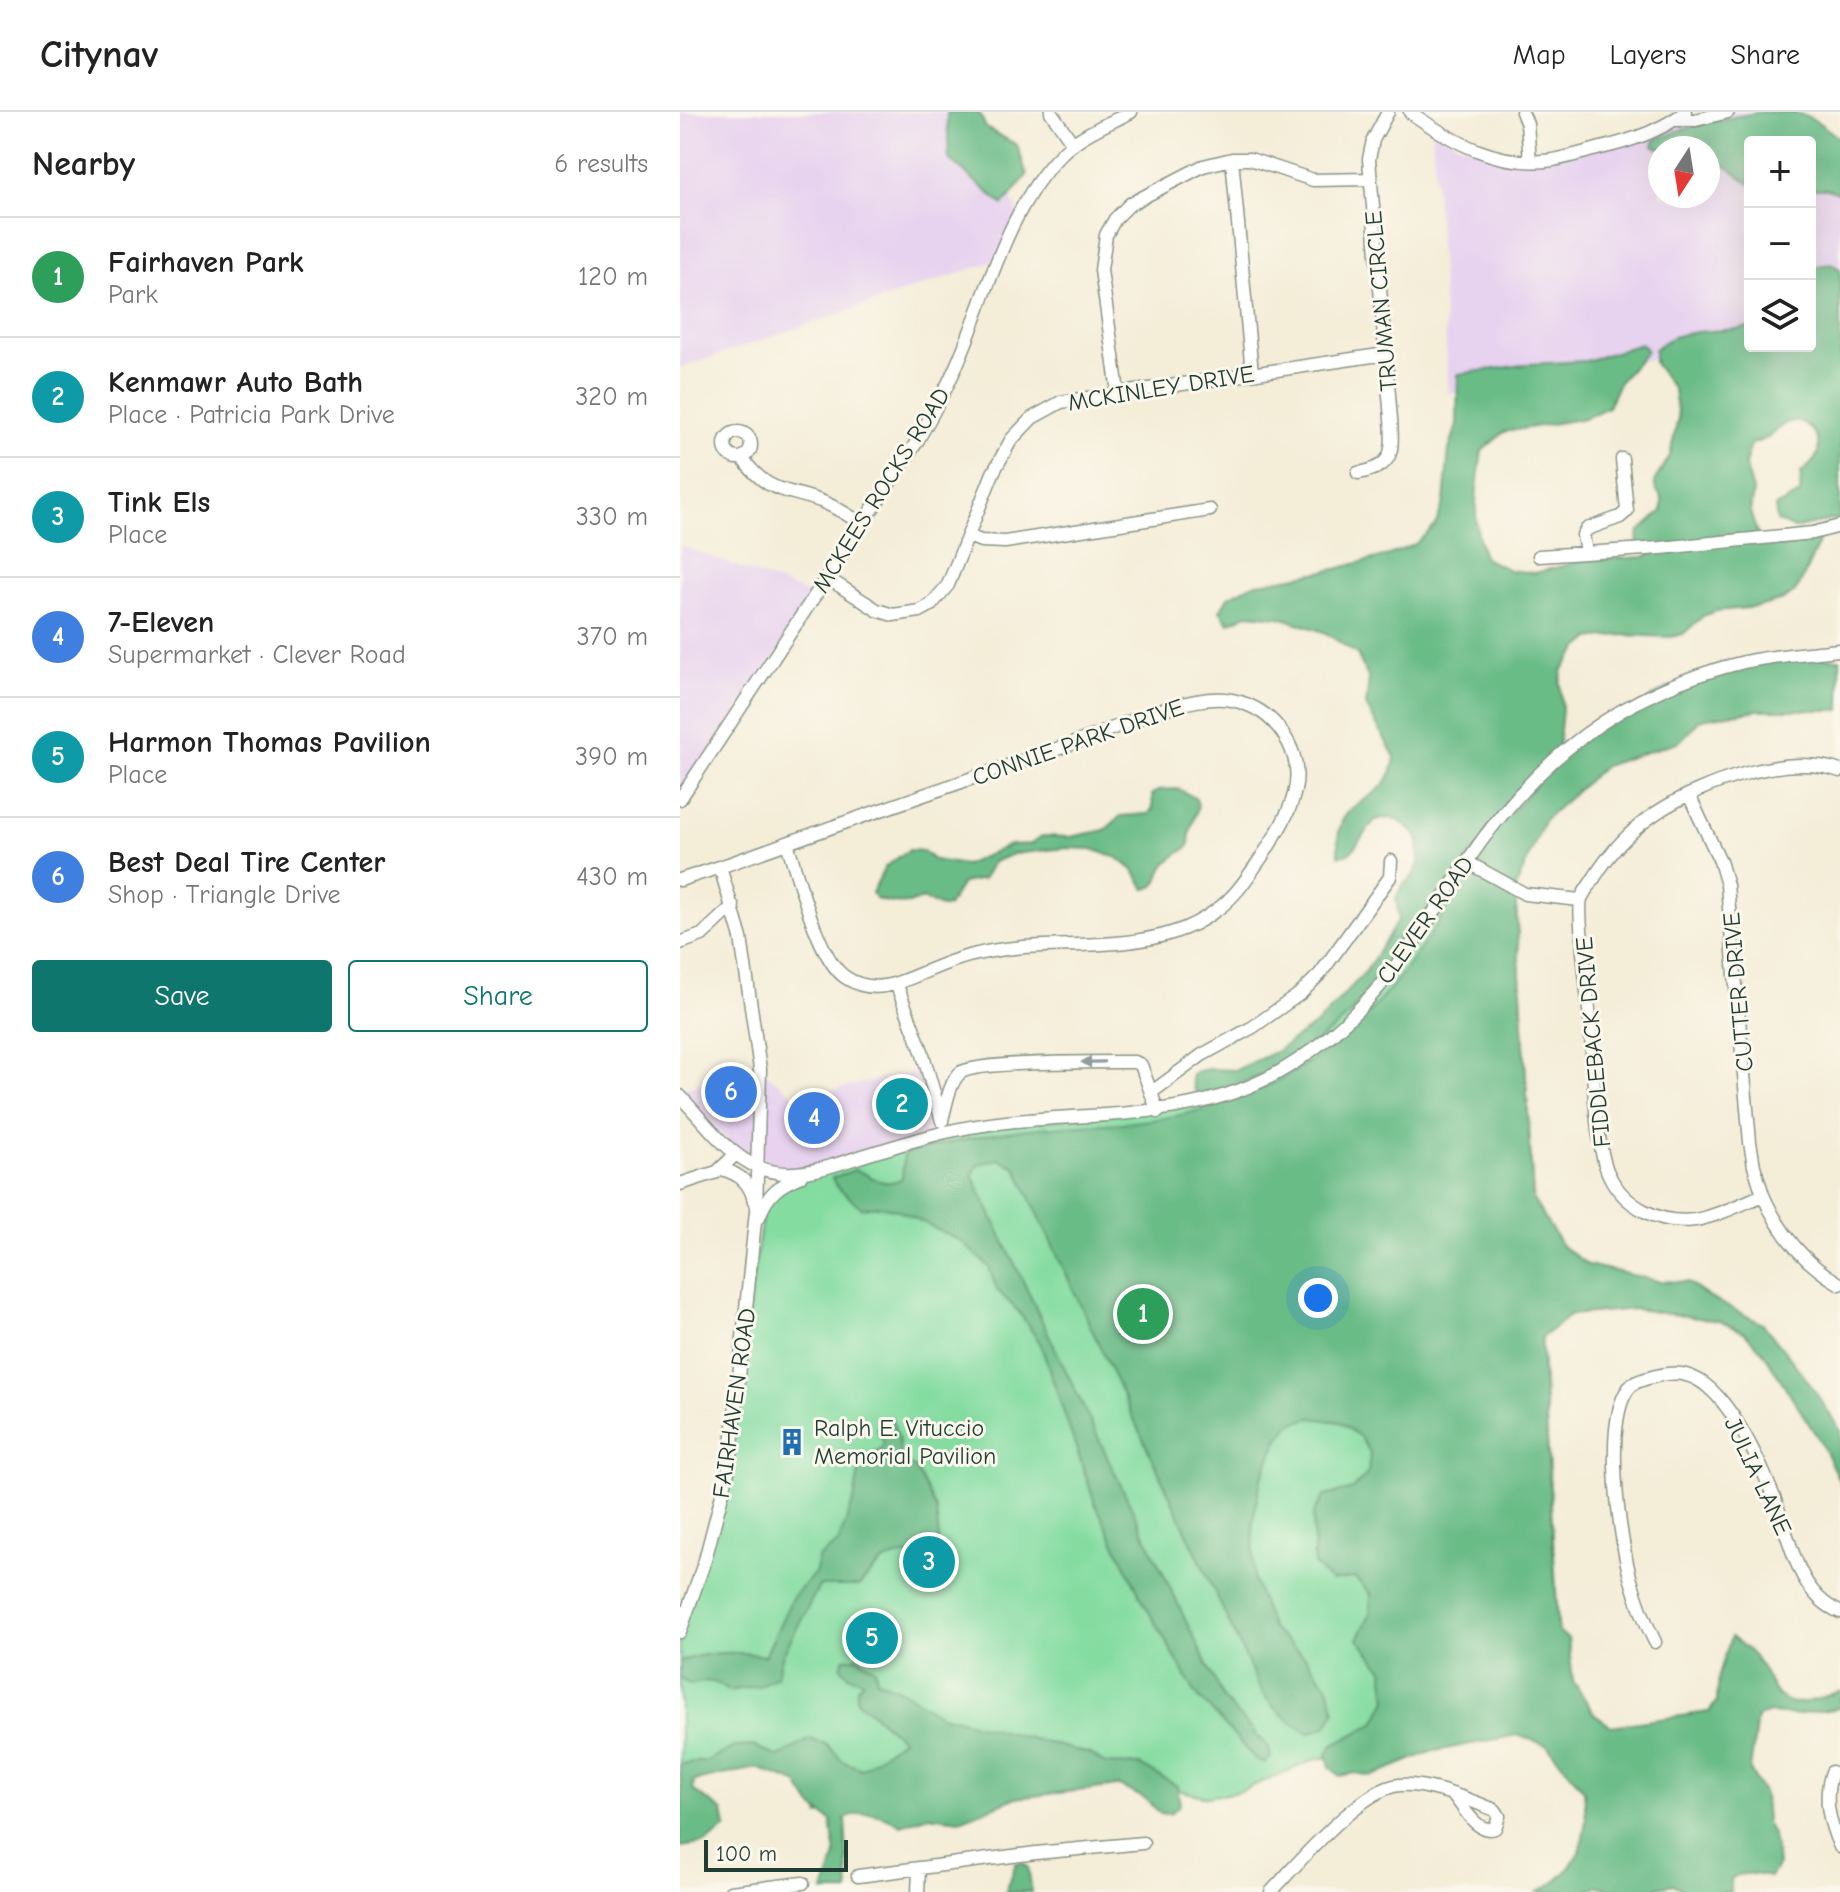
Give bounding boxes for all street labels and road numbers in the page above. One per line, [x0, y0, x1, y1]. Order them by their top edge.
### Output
street label: TRUMAN CIRCLE [1359, 210, 1403, 392]
street label: MCKINLEY DRIVE [1066, 359, 1256, 417]
street label: MCKEES ROCKS ROAD [807, 382, 955, 598]
street label: CONNIE PARK DRIVE [968, 693, 1188, 791]
street label: CLEVER ROAD [1371, 851, 1479, 989]
street label: CUTTER DRIVE [1717, 911, 1759, 1073]
street label: FIDDLEBACK DRIVE [1570, 936, 1616, 1148]
street label: FAIRHAVEN ROAD [707, 1306, 761, 1500]
street label: JULIA LANE [1718, 1413, 1798, 1539]

